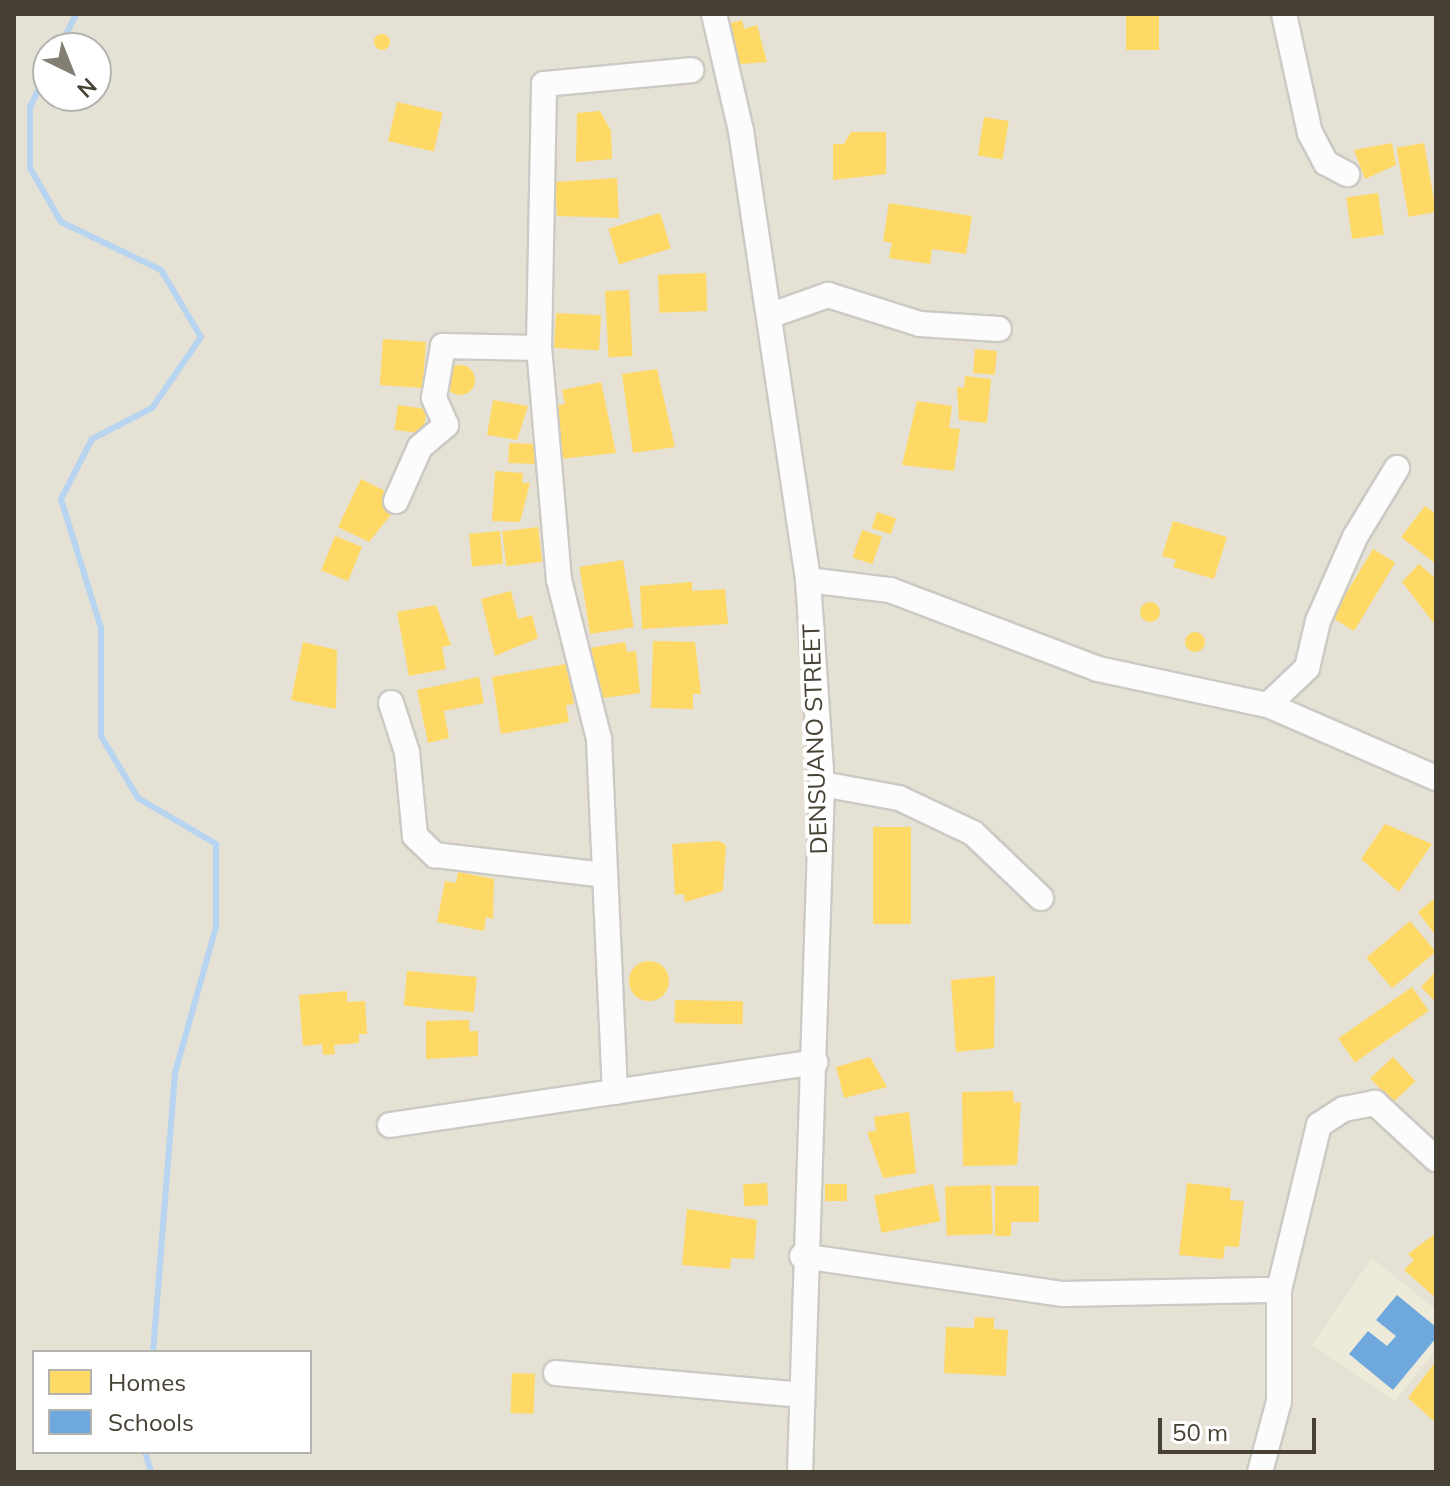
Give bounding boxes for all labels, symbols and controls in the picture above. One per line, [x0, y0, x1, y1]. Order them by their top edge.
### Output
north arrow [32, 32, 112, 112]
text: N [71, 72, 103, 104]
street label: DENSUANO STREET [797, 623, 833, 855]
legend [32, 1350, 312, 1454]
text: Homes [108, 1367, 186, 1397]
scale bar [1162, 1402, 1320, 1452]
text: Schools [108, 1407, 194, 1437]
text: 50 m [1172, 1417, 1228, 1447]

